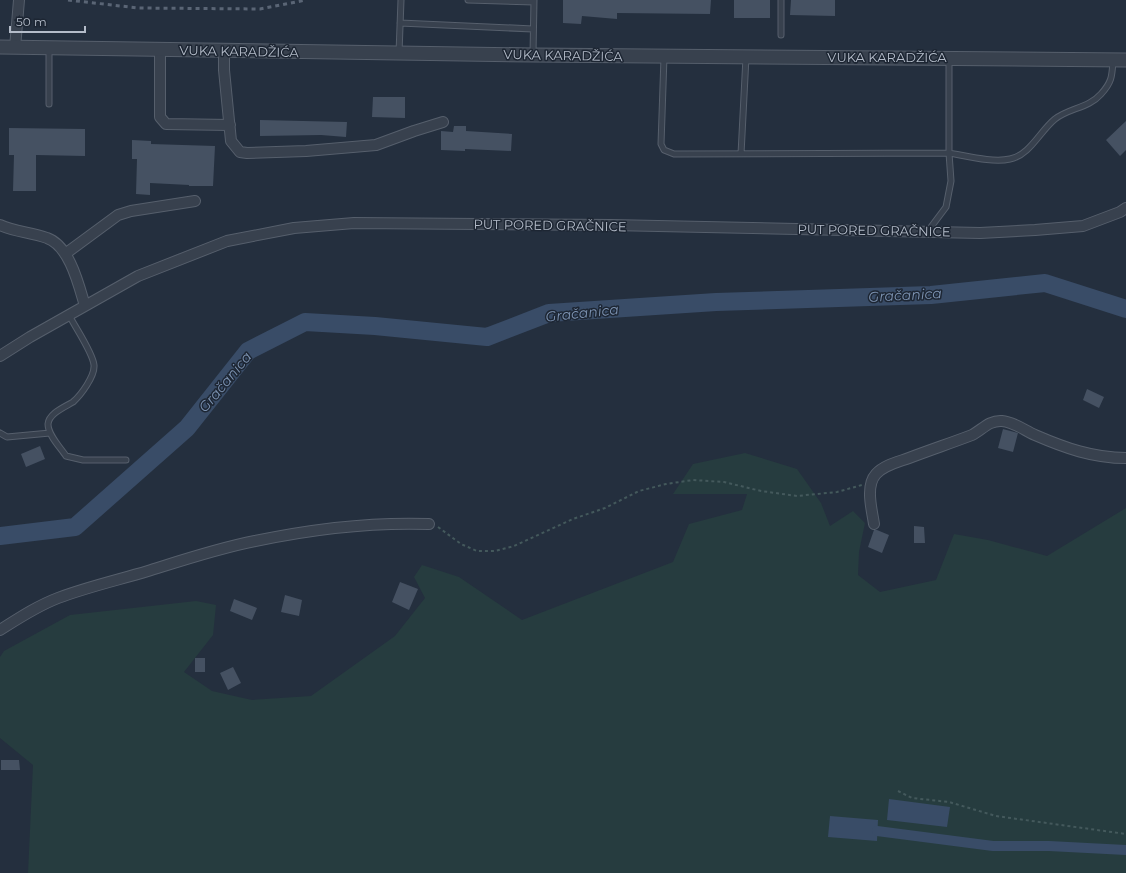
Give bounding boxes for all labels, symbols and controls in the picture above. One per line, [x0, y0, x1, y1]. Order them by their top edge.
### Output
scale bar [10, 8, 85, 34]
text: 50 m [16, 14, 47, 29]
street label: VUKA KARADŽIĆA [179, 42, 299, 60]
street label: VUKA KARADŽIĆA [503, 46, 623, 64]
street label: VUKA KARADŽIĆA [827, 49, 947, 65]
street label: PUT PORED GRAČNICE [473, 216, 627, 234]
street label: PUT PORED GRAČNICE [797, 221, 951, 239]
water label: Gračanica [868, 284, 942, 306]
water label: Gračanica [545, 300, 619, 326]
water label: Gračanica [194, 348, 256, 416]

